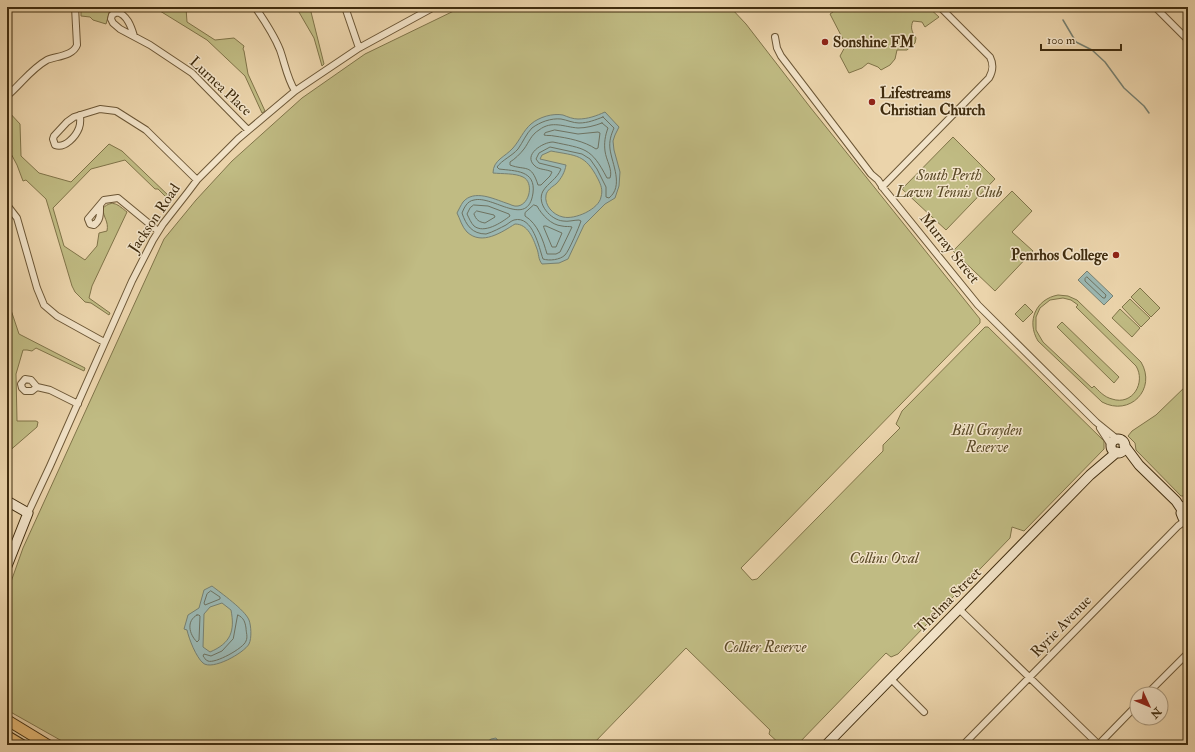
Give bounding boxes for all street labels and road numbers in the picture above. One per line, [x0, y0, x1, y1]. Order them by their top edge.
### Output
street label: Lurnea Place [185, 53, 256, 120]
street label: Jackson Road [124, 179, 186, 258]
street label: Murray Street [915, 209, 984, 287]
street label: Thelma Street [911, 563, 986, 638]
street label: Ryrie Avenue [1027, 591, 1096, 661]

